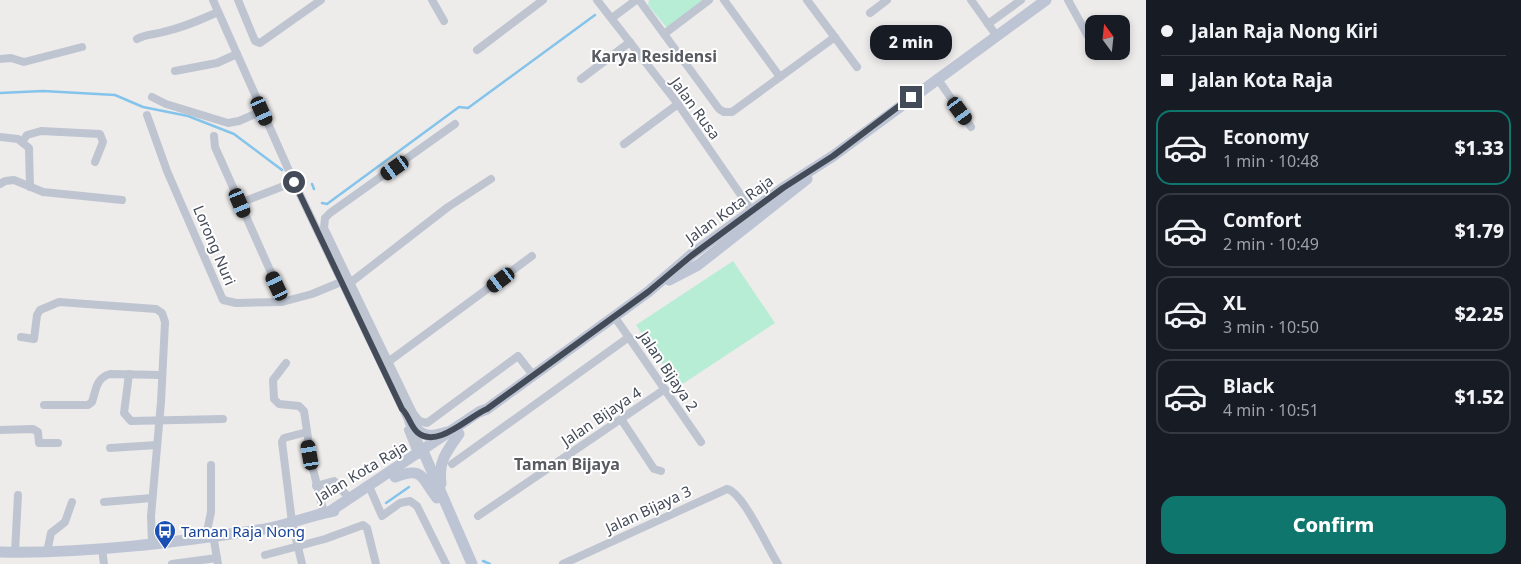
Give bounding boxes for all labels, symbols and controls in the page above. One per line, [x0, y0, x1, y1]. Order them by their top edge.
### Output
north arrow [1085, 15, 1130, 60]
map controls [1085, 15, 1130, 60]
text: Jalan Raja Nong Kiri [1191, 18, 1378, 44]
callout: 2 min [870, 24, 952, 59]
text: 2 min [889, 31, 933, 53]
district label: Karya Residensi [591, 45, 717, 67]
text: Jalan Kota Raja [1191, 67, 1333, 93]
street label: Jalan Rusa [666, 71, 725, 143]
route end [900, 86, 922, 108]
car [249, 94, 274, 128]
car [945, 94, 974, 128]
text: Economy [1223, 124, 1309, 150]
icon: car [1163, 125, 1208, 170]
text: $1.33 [1455, 135, 1504, 161]
text: 1 min · 10:48 [1223, 150, 1319, 172]
car [378, 153, 411, 183]
street label: Jalan Kota Raja [679, 170, 777, 249]
route start [283, 171, 305, 193]
car [227, 186, 252, 220]
street label: Lorong Nuri [189, 202, 241, 288]
text: Comfort [1223, 207, 1302, 233]
icon: car [1163, 208, 1208, 253]
text: $1.79 [1455, 218, 1504, 244]
text: 2 min · 10:49 [1223, 233, 1319, 255]
car [484, 265, 517, 295]
car [263, 269, 290, 303]
text: XL [1223, 290, 1246, 316]
icon: car [1163, 291, 1208, 336]
text: $2.25 [1455, 301, 1504, 327]
text: 3 min · 10:50 [1223, 316, 1319, 338]
street label: Jalan Bijaya 2 [634, 325, 703, 415]
text: Black [1223, 373, 1274, 399]
icon: car [1163, 374, 1208, 419]
street label: Jalan Bijaya 4 [555, 382, 645, 451]
text: $1.52 [1455, 384, 1504, 410]
text: 4 min · 10:51 [1223, 399, 1319, 421]
street label: Jalan Kota Raja [310, 436, 411, 507]
car [300, 439, 319, 471]
district label: Taman Bijaya [514, 453, 620, 475]
street label: Jalan Bijaya 3 [600, 480, 694, 538]
button: Confirm [1161, 496, 1506, 554]
bus stop icon: Taman Raja Nong [153, 519, 177, 550]
place label: Taman Raja Nong [181, 521, 305, 541]

